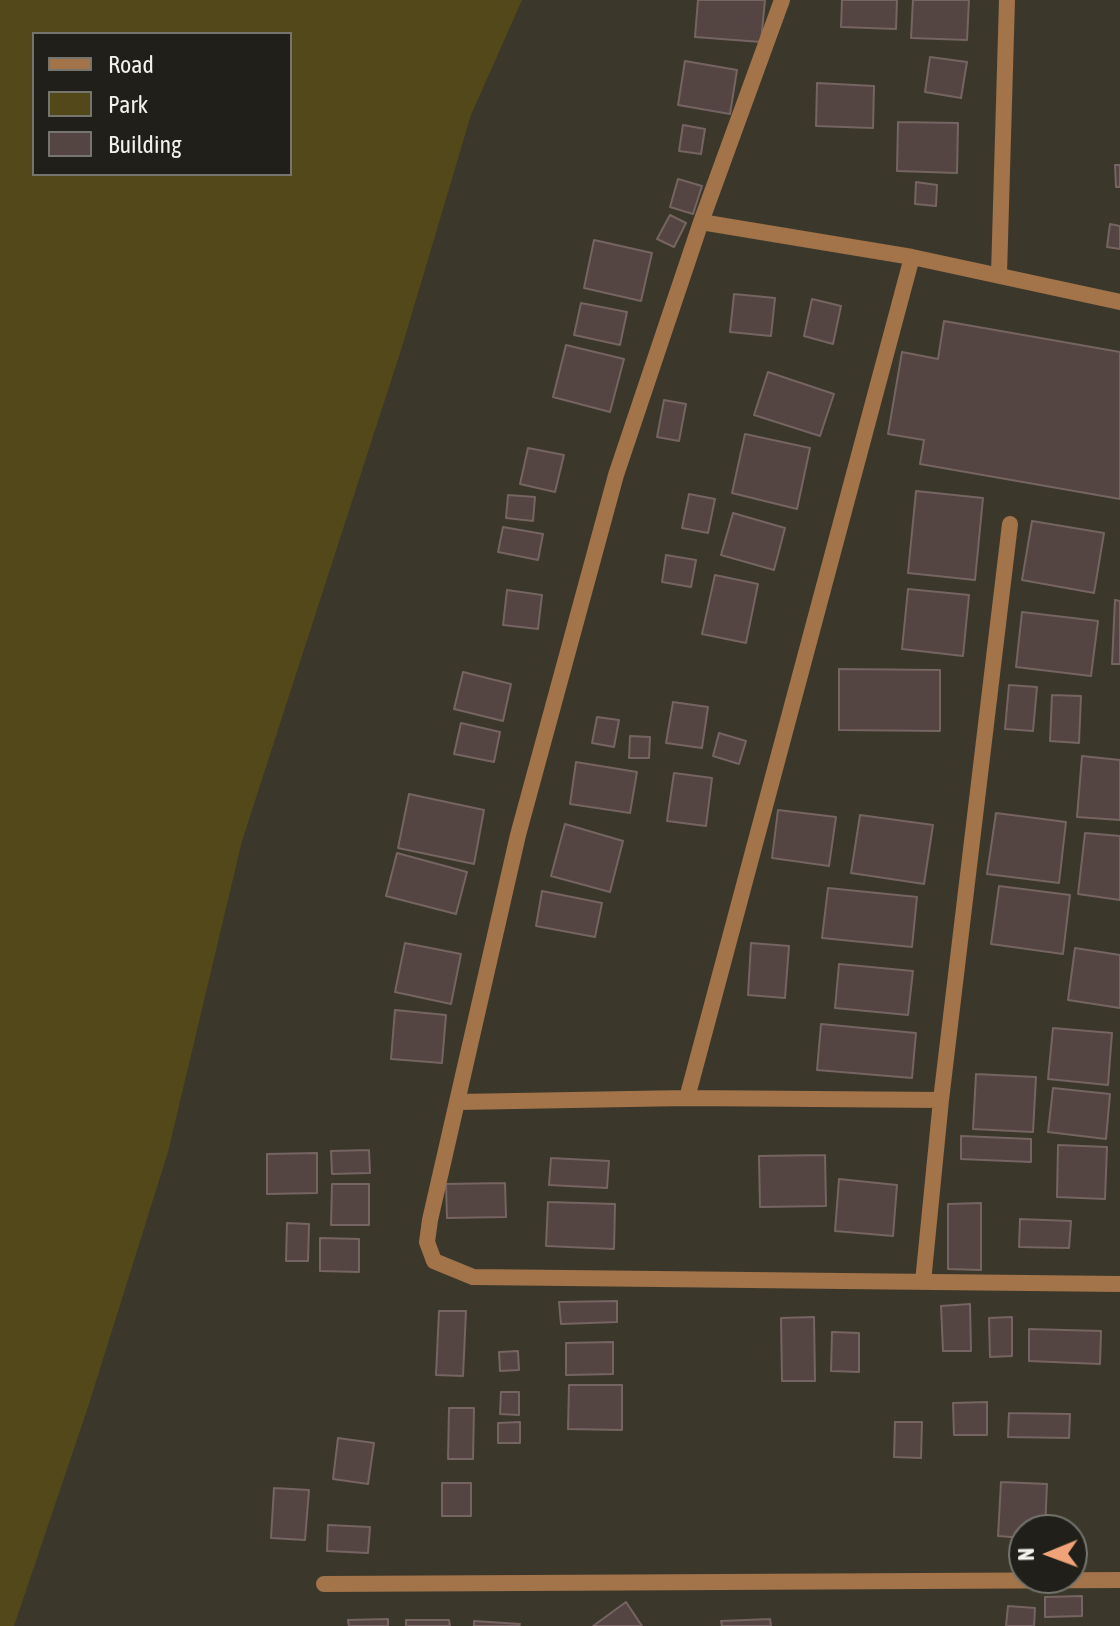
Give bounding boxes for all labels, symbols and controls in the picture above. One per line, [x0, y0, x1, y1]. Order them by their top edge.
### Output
legend [32, 32, 292, 176]
text: Road [108, 51, 154, 78]
text: Park [108, 91, 148, 118]
text: Building [108, 131, 181, 158]
north arrow [1008, 1514, 1088, 1594]
text: N [1013, 1548, 1039, 1561]

